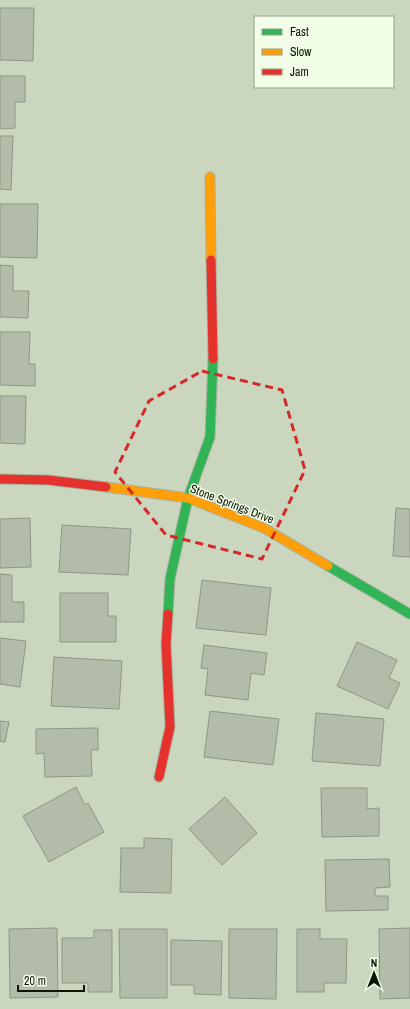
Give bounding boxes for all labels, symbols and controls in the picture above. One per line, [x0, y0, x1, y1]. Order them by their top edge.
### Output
legend [254, 16, 394, 88]
text: Fast [290, 24, 309, 40]
text: Slow [290, 44, 312, 60]
text: Jam [290, 64, 309, 80]
street label: Stone Springs Drive [188, 481, 276, 527]
north arrow [354, 953, 394, 993]
text: N [371, 956, 377, 970]
scale bar [18, 967, 84, 993]
text: 20 m [24, 973, 46, 989]

